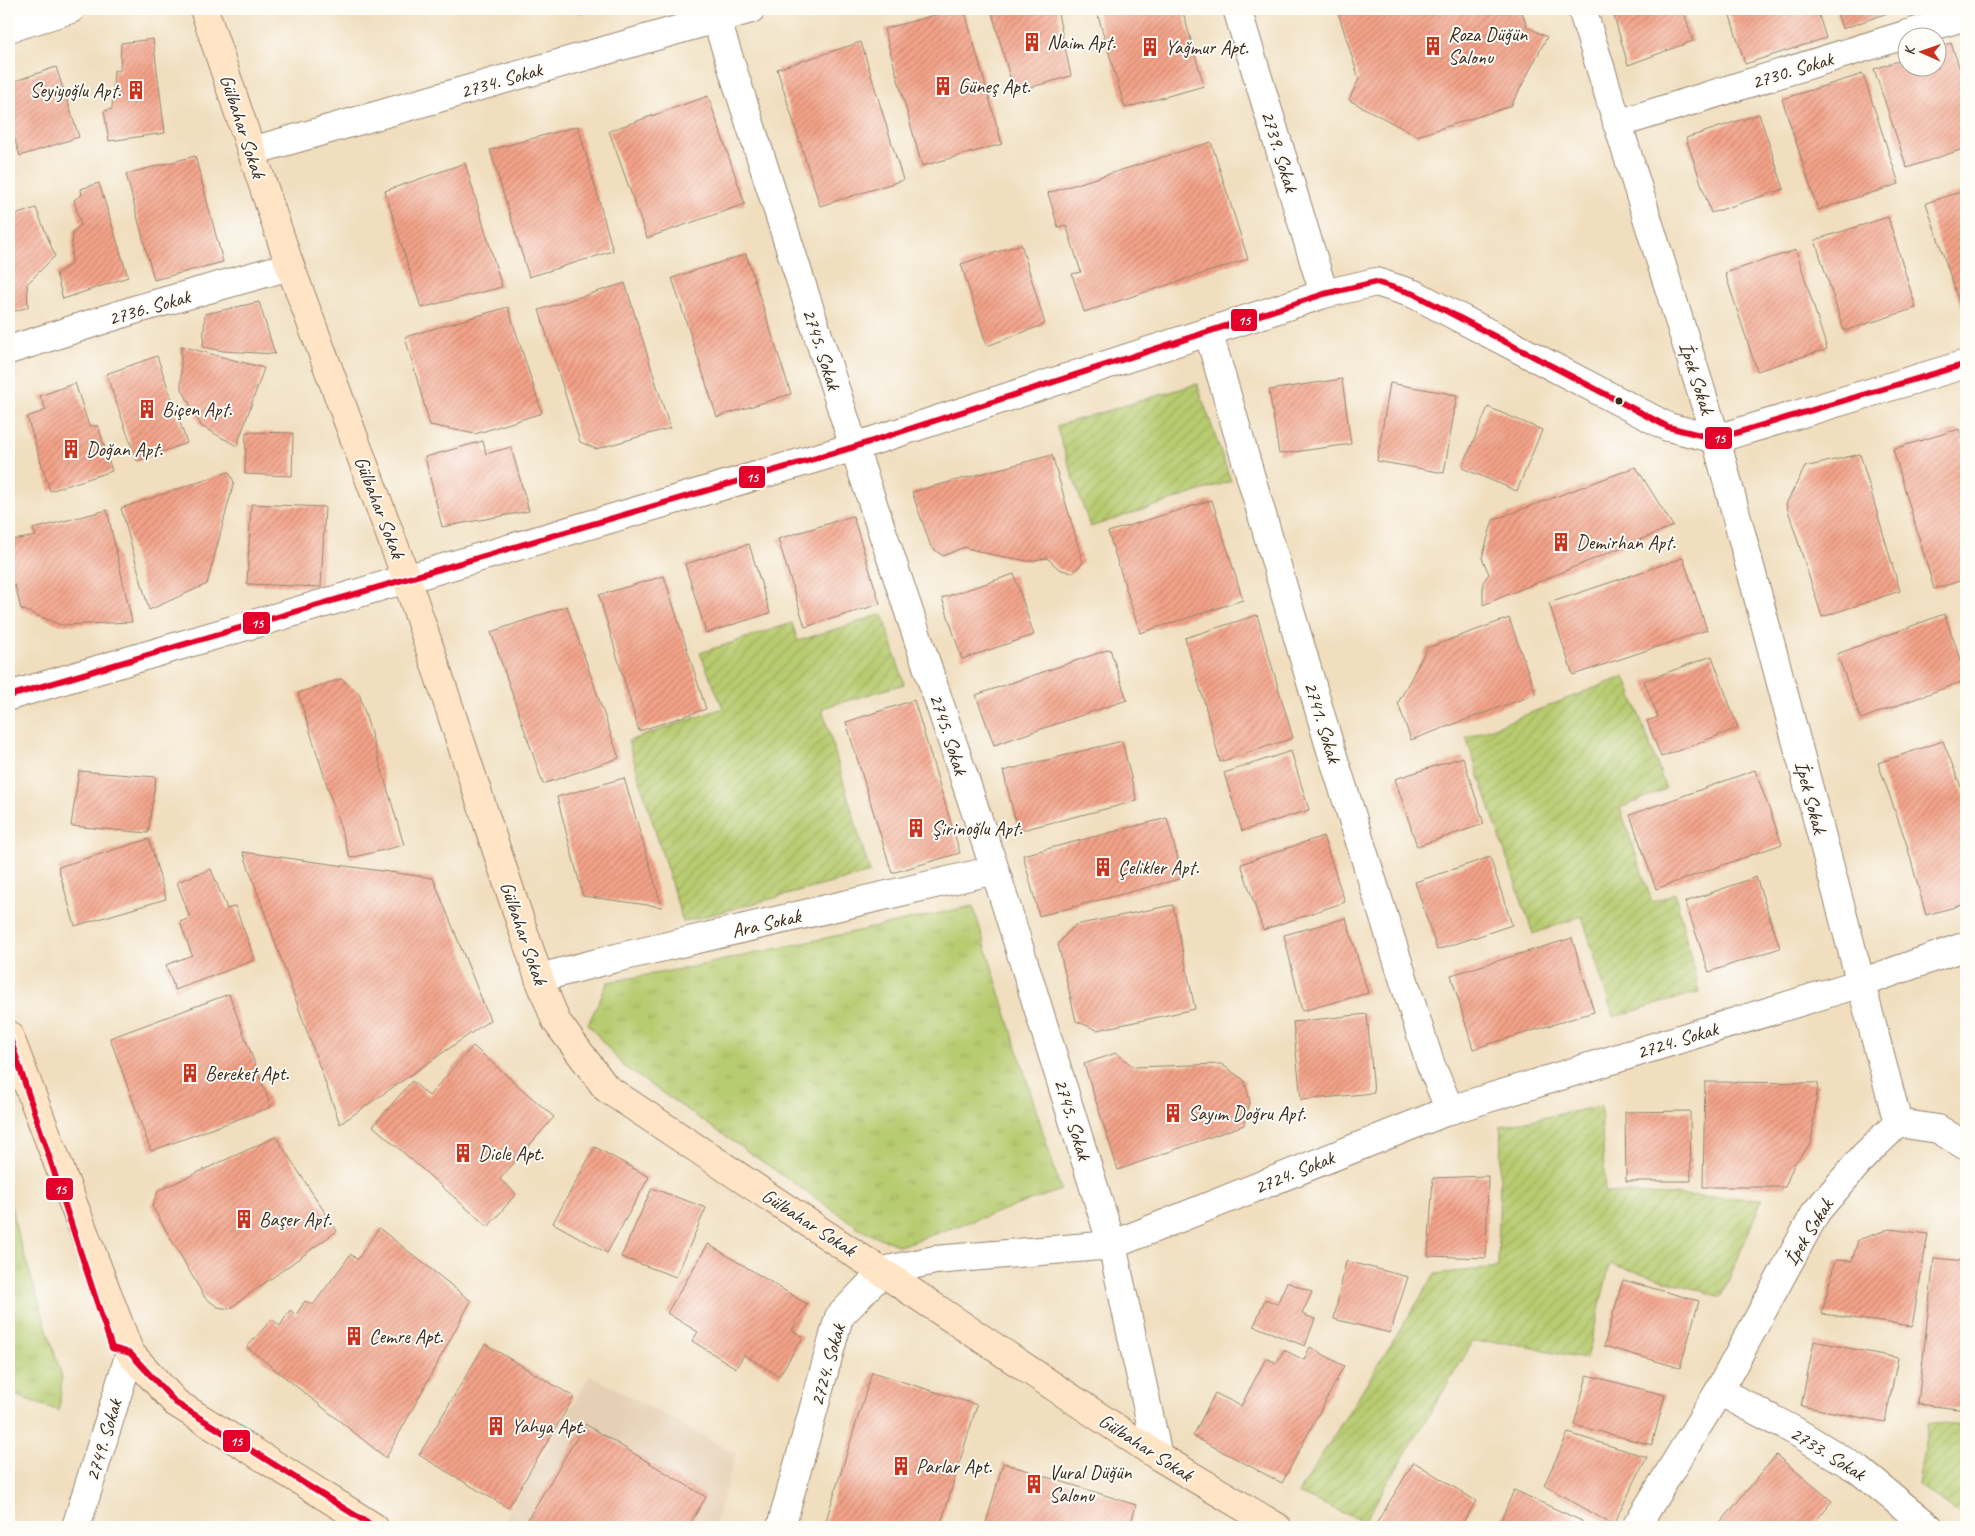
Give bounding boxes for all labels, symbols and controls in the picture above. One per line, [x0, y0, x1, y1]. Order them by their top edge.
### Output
place label: Roza Düğün Salonu [1448, 22, 1528, 70]
north arrow [1898, 28, 1948, 78]
place label: Naim Apt. [1047, 30, 1116, 55]
building icon: Naim Apt. [1021, 31, 1043, 53]
place label: Yağmur Apt. [1165, 35, 1248, 60]
building icon: Roza Düğün Salonu [1422, 35, 1444, 57]
building icon: Yağmur Apt. [1139, 36, 1161, 58]
text: K [1901, 45, 1918, 55]
street label: 2730. Sokak [1748, 46, 1838, 95]
street label: 2734. Sokak [457, 56, 547, 104]
street label: Gülbahar Sokak [214, 71, 272, 183]
place label: Güneş Apt. [958, 74, 1031, 99]
building icon: Güneş Apt. [932, 75, 954, 97]
place label: Seyiyoğlu Apt. [30, 78, 121, 103]
building icon: Seyiyoğlu Apt. [125, 79, 147, 101]
street label: 2739. Sokak [1255, 107, 1304, 197]
street label: 2736. Sokak [105, 283, 195, 331]
street label: 2745. Sokak [797, 305, 847, 395]
line badge: 15 [1230, 308, 1258, 332]
text: 15 [1238, 312, 1252, 329]
street label: İpek Sokak [1673, 339, 1720, 419]
unlabelled marker [1614, 396, 1624, 406]
place label: Biçen Apt. [162, 397, 232, 422]
building icon: Biçen Apt. [136, 398, 158, 420]
line badge: 15 [1704, 426, 1733, 450]
text: 15 [1713, 430, 1727, 447]
place label: Doğan Apt. [86, 437, 163, 462]
building icon: Doğan Apt. [60, 438, 82, 460]
street label: Gülbahar Sokak [349, 453, 411, 563]
line badge: 15 [738, 465, 766, 489]
text: 15 [746, 469, 760, 486]
place label: Demirhan Apt. [1576, 530, 1676, 555]
building icon: Demirhan Apt. [1550, 531, 1572, 553]
line badge: 15 [242, 611, 271, 635]
text: 15 [251, 615, 265, 632]
street label: 2741. Sokak [1298, 678, 1347, 768]
street label: 2745. Sokak [924, 690, 974, 780]
street label: İpek Sokak [1789, 758, 1833, 838]
place label: Şirinoğlu Apt. [931, 816, 1022, 841]
building icon: Şirinoğlu Apt. [905, 817, 927, 839]
place label: Çelikler Apt. [1118, 855, 1199, 880]
building icon: Çelikler Apt. [1092, 856, 1114, 878]
street label: Gülbahar Sokak [494, 878, 553, 990]
street label: Ara Sokak [729, 903, 805, 944]
street label: 2724. Sokak [1633, 1016, 1723, 1065]
place label: Bereket Apt. [205, 1061, 289, 1086]
building icon: Bereket Apt. [179, 1062, 201, 1084]
street label: 2745. Sokak [1048, 1075, 1097, 1165]
place label: Sayım Doğru Apt. [1188, 1101, 1306, 1126]
building icon: Sayım Doğru Apt. [1162, 1102, 1184, 1124]
place label: Dicle Apt. [478, 1141, 544, 1166]
building icon: Dicle Apt. [452, 1142, 474, 1164]
street label: 2724. Sokak [1251, 1145, 1339, 1200]
line badge: 15 [45, 1177, 74, 1201]
text: 15 [54, 1181, 68, 1198]
street label: Gülbahar Sokak [757, 1183, 862, 1263]
street label: İpek Sokak [1778, 1193, 1839, 1270]
place label: Başer Apt. [259, 1207, 332, 1232]
building icon: Başer Apt. [233, 1208, 255, 1230]
street label: 2724. Sokak [804, 1320, 852, 1409]
place label: Cemre Apt. [369, 1324, 443, 1349]
building icon: Cemre Apt. [343, 1325, 365, 1347]
street label: 2749. Sokak [79, 1395, 128, 1484]
street label: Gülbahar Sokak [1094, 1408, 1199, 1488]
place label: Yahya Apt. [511, 1414, 586, 1439]
building icon: Yahya Apt. [485, 1415, 507, 1437]
street label: 2733. Sokak [1785, 1421, 1871, 1487]
line badge: 15 [222, 1429, 251, 1453]
text: 15 [230, 1433, 244, 1450]
place label: Parlar Apt. [916, 1454, 992, 1479]
building icon: Parlar Apt. [890, 1455, 912, 1477]
place label: Vural Düğün Salonu [1049, 1460, 1132, 1508]
building icon: Vural Düğün Salonu [1023, 1473, 1045, 1495]

